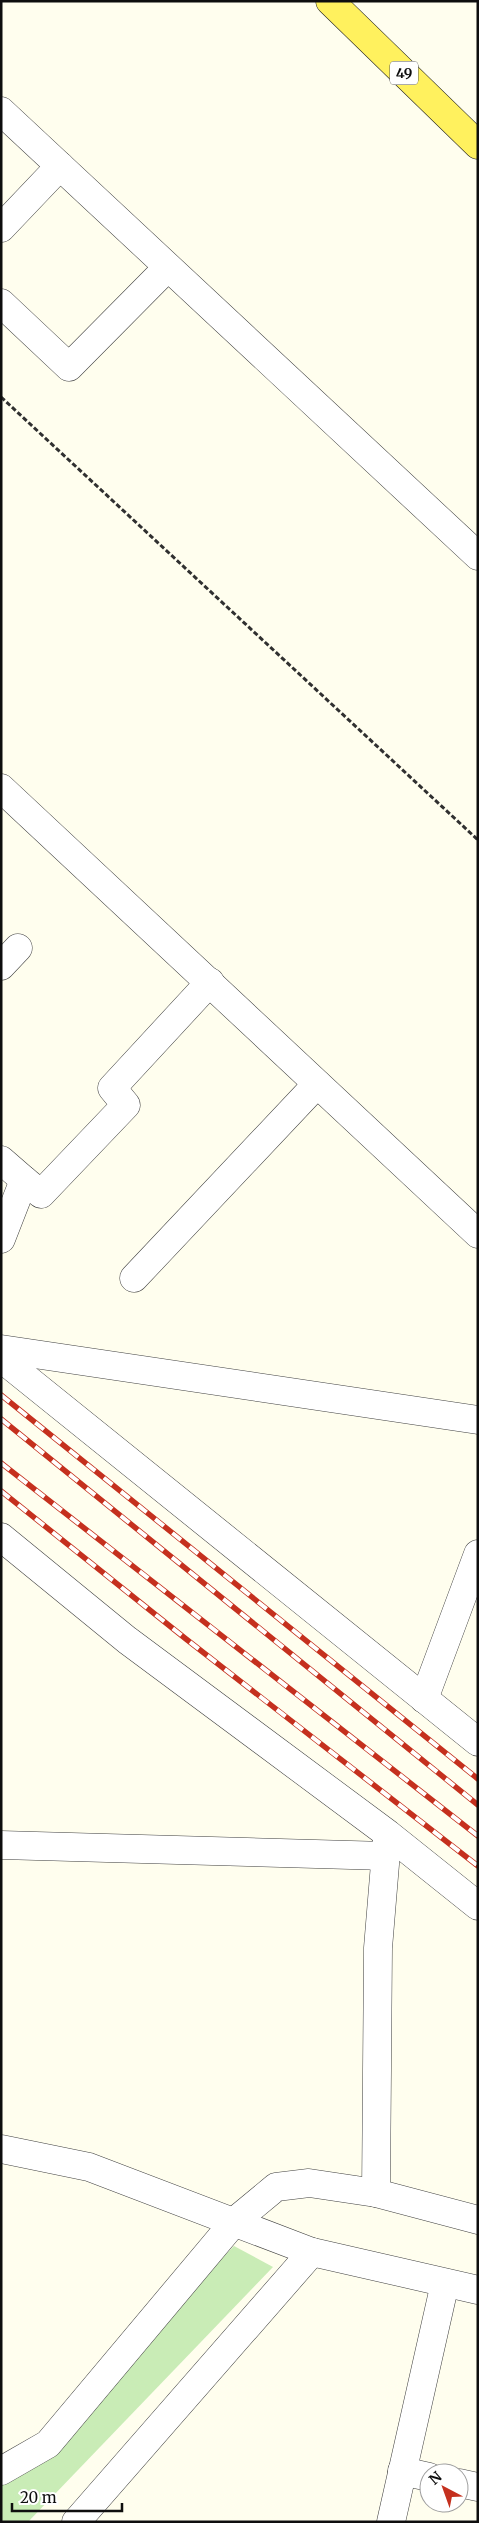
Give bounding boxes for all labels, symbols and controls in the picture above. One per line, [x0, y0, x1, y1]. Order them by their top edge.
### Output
road number: 49 [390, 62, 418, 84]
north arrow [419, 2463, 469, 2513]
text: N [425, 2468, 446, 2489]
scale bar [12, 2480, 122, 2512]
text: 20 m [20, 2488, 57, 2507]

